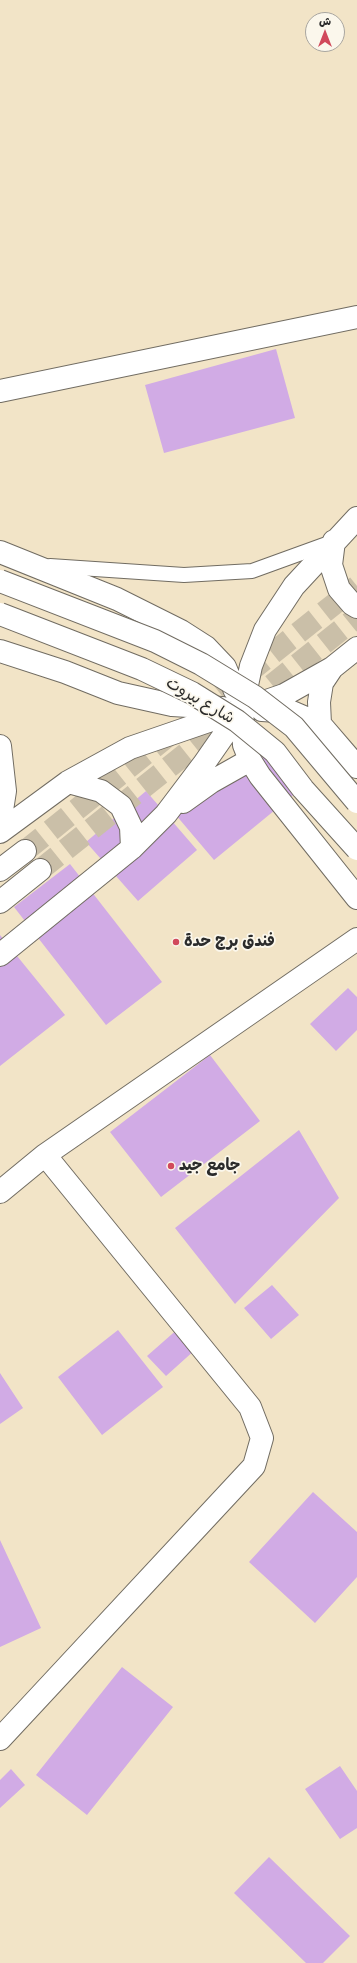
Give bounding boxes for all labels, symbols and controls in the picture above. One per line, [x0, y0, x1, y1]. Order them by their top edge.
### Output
north arrow [305, 12, 345, 52]
text: ش [319, 14, 331, 28]
street label: شارع بيروت [162, 674, 238, 728]
place label: فندق برج حدة [184, 932, 275, 952]
marker: فندق برج حدة [171, 937, 181, 947]
place label: جامع جيد [179, 1156, 240, 1176]
marker: جامع جيد [166, 1161, 176, 1171]

